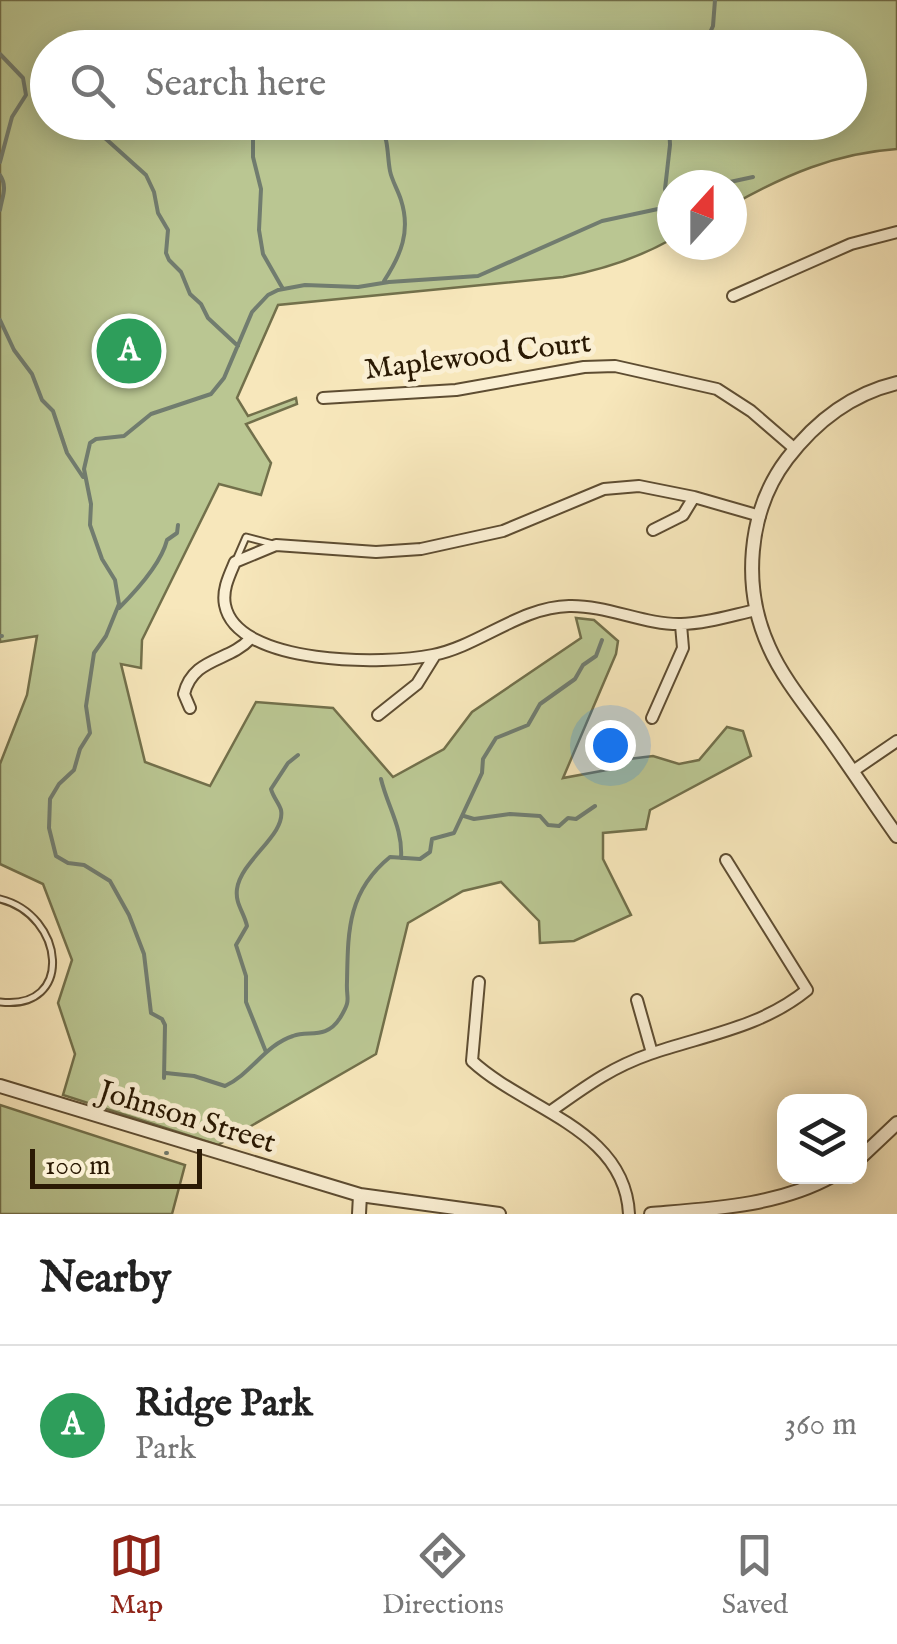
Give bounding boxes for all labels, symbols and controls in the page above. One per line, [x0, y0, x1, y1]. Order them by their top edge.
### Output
search box [30, 30, 867, 140]
icon: search [65, 58, 120, 113]
text: Search here [145, 61, 326, 109]
north arrow [657, 170, 747, 260]
pin: A [96, 314, 162, 388]
street label: Maplewood Court [363, 324, 593, 390]
your location [585, 720, 636, 771]
street label: Johnson Street [91, 1072, 280, 1163]
map controls [777, 1094, 867, 1184]
button: layers [777, 1094, 867, 1184]
scale bar [30, 1144, 202, 1188]
text: 100 m [45, 1149, 111, 1184]
text: Nearby [40, 1253, 171, 1306]
text: Ridge Park [135, 1381, 313, 1429]
text: A [62, 1405, 83, 1446]
text: 360 m [784, 1405, 857, 1446]
text: Park [135, 1429, 196, 1470]
tab: Map [109, 1528, 164, 1623]
tab: Directions [382, 1528, 504, 1623]
tab: Saved [722, 1528, 788, 1623]

